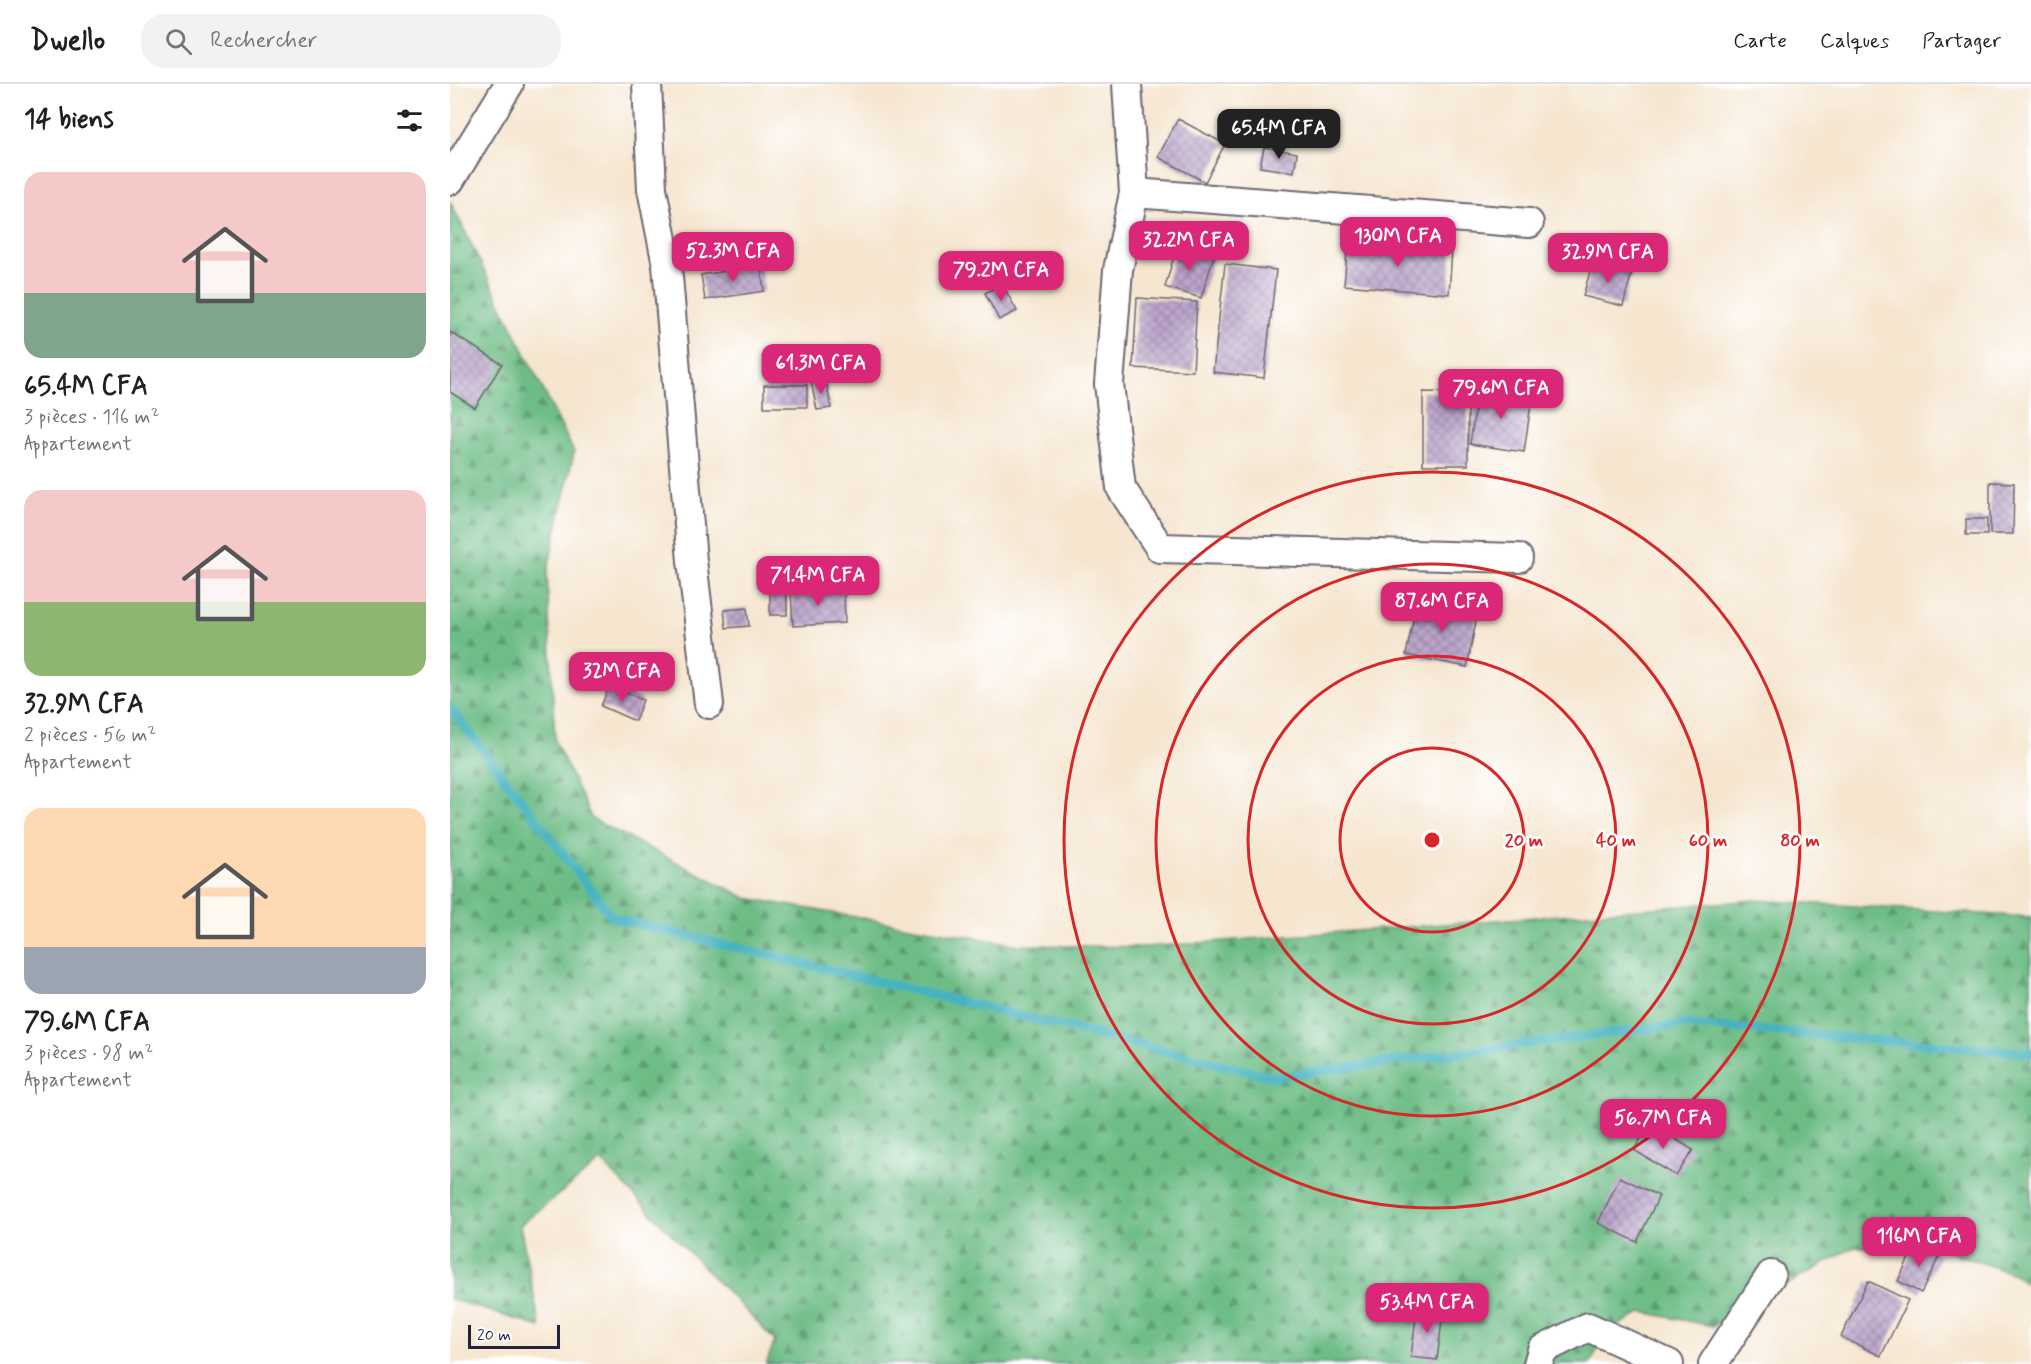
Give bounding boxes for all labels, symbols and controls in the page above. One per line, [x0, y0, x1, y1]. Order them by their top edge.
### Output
search box [141, 14, 561, 68]
text: Dwello [30, 23, 105, 60]
icon: search [162, 25, 195, 58]
text: Rechercher [210, 27, 317, 55]
text: Carte [1733, 27, 1787, 55]
text: Calques [1820, 27, 1889, 55]
text: Partager [1922, 27, 2001, 55]
text: 14 biens [24, 103, 114, 137]
icon: filters [393, 104, 426, 137]
pin: 65.4M CFA [1210, 109, 1348, 160]
text: 65.4M CFA [1231, 115, 1327, 142]
icon: home [171, 211, 279, 319]
pin: 130M CFA [1336, 217, 1460, 268]
pin: 32.2M CFA [1120, 221, 1258, 272]
text: 130M CFA [1354, 223, 1442, 250]
text: 32.2M CFA [1143, 227, 1235, 254]
pin: 52.3M CFA [664, 232, 802, 283]
pin: 32.9M CFA [1539, 233, 1677, 284]
text: 52.3M CFA [686, 238, 780, 265]
text: 32.9M CFA [1562, 239, 1654, 266]
pin: 79.2M CFA [932, 251, 1070, 302]
text: 79.2M CFA [953, 257, 1049, 284]
pin: 61.3M CFA [752, 344, 890, 395]
text: 61.3M CFA [776, 350, 866, 377]
pin: 79.6M CFA [1432, 369, 1570, 420]
text: 65.4M CFA [24, 370, 148, 404]
text: 79.6M CFA [1452, 375, 1550, 402]
text: 3 pièces · 116 m² [24, 404, 159, 431]
text: Appartement [24, 431, 132, 458]
icon: home [171, 529, 279, 637]
pin: 71.4M CFA [749, 556, 887, 607]
text: 71.4M CFA [770, 562, 866, 589]
pin: 87.6M CFA [1373, 582, 1511, 633]
text: 87.6M CFA [1395, 588, 1489, 615]
pin: 32M CFA [567, 652, 677, 703]
text: 32M CFA [583, 658, 661, 685]
text: 32.9M CFA [24, 688, 144, 722]
text: 2 pièces · 56 m² [24, 722, 156, 749]
text: Appartement [24, 749, 132, 776]
text: 20 m [1505, 829, 1543, 853]
text: 40 m [1596, 829, 1636, 853]
text: 60 m [1689, 829, 1727, 853]
text: 80 m [1780, 829, 1820, 853]
centre of rings [1422, 830, 1442, 850]
icon: home [171, 847, 279, 955]
text: 79.6M CFA [24, 1006, 150, 1040]
text: 3 pièces · 98 m² [24, 1040, 153, 1067]
text: Appartement [24, 1067, 132, 1094]
pin: 56.7M CFA [1594, 1099, 1732, 1150]
text: 56.7M CFA [1614, 1105, 1712, 1132]
pin: 116M CFA [1857, 1217, 1981, 1268]
text: 116M CFA [1876, 1223, 1962, 1250]
pin: 53.4M CFA [1358, 1283, 1496, 1334]
text: 53.4M CFA [1380, 1289, 1474, 1316]
scale bar [468, 1322, 560, 1350]
text: 20 m [477, 1325, 511, 1346]

